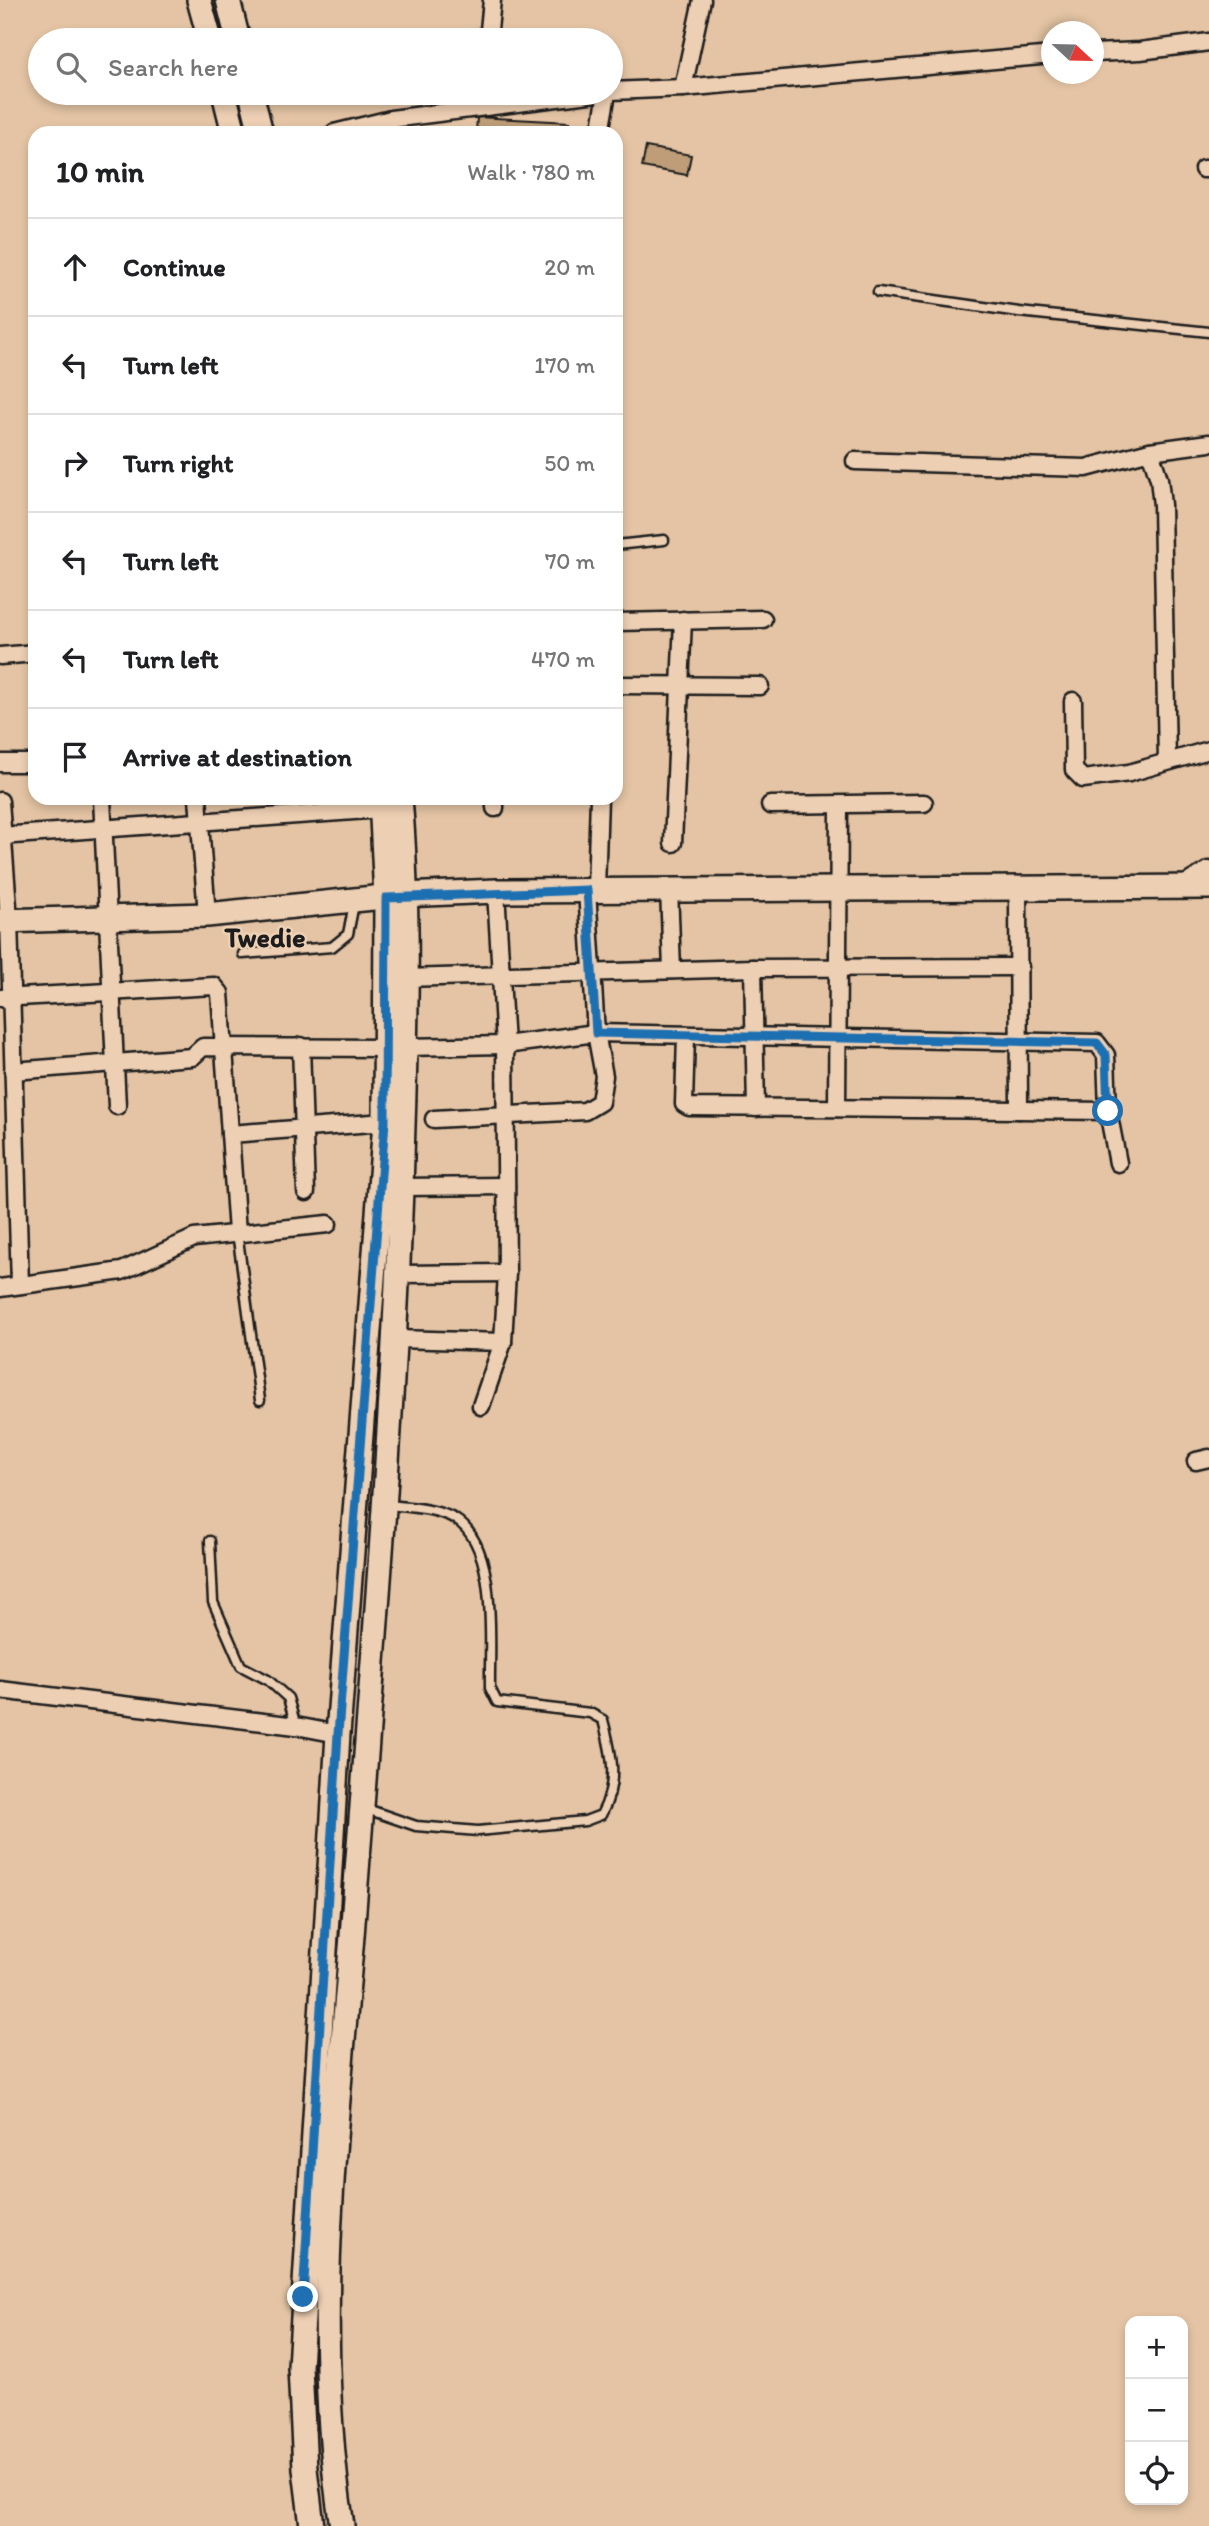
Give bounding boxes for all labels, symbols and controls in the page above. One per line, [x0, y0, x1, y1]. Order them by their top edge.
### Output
north arrow [1041, 21, 1104, 84]
search box [28, 28, 623, 105]
icon: search [52, 48, 90, 86]
text: Search here [108, 51, 238, 83]
text: 10 min [56, 153, 144, 190]
text: Walk · 780 m [467, 158, 595, 186]
icon: ahead [56, 248, 94, 286]
text: Continue [123, 251, 226, 283]
text: 20 m [544, 253, 595, 281]
icon: left [56, 346, 94, 384]
text: Turn left [123, 349, 219, 381]
text: 170 m [534, 351, 595, 379]
icon: right [56, 444, 94, 482]
text: Turn right [123, 447, 234, 479]
text: 50 m [544, 449, 595, 477]
icon: left [56, 542, 94, 580]
text: Turn left [123, 545, 219, 577]
text: 70 m [545, 547, 595, 575]
icon: left [56, 640, 94, 678]
text: Turn left [123, 643, 219, 675]
text: 470 m [531, 645, 595, 673]
icon: arrive [56, 738, 94, 776]
text: Arrive at destination [123, 741, 352, 773]
district label: Twedie [223, 920, 306, 954]
route start [1092, 1095, 1123, 1126]
route end [287, 2281, 318, 2312]
map controls [1125, 2316, 1188, 2505]
button: + [1125, 2316, 1188, 2379]
button: − [1125, 2379, 1188, 2442]
button: locate [1125, 2442, 1188, 2505]

